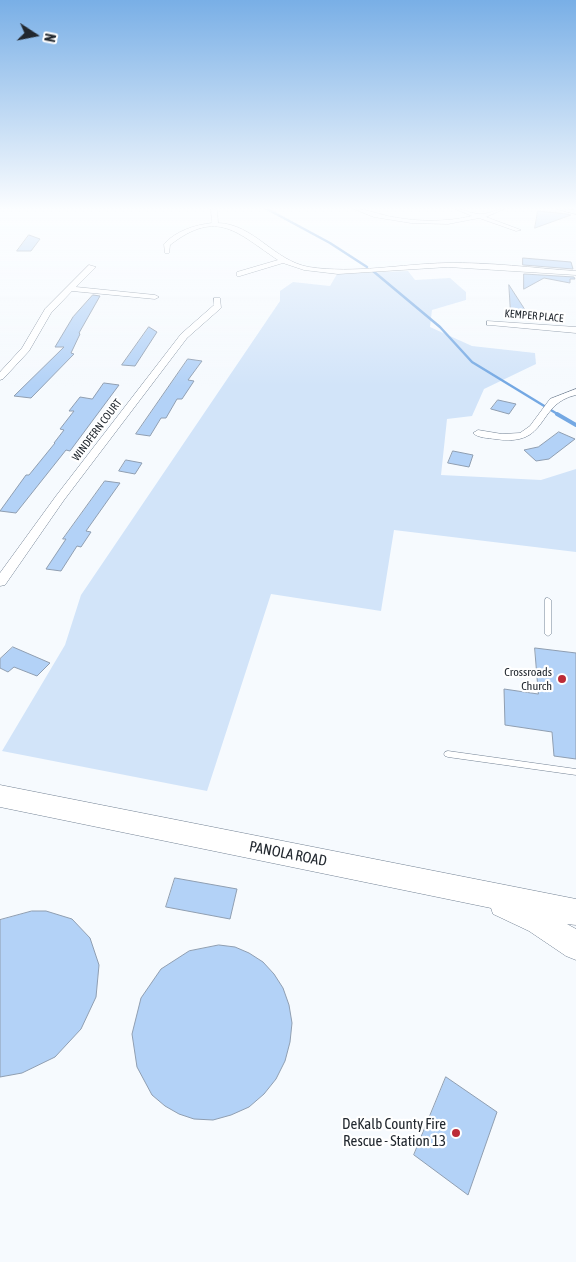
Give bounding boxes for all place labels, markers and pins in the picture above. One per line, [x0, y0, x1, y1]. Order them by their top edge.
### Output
place label: Crossroads Church [504, 665, 552, 693]
marker: Crossroads Church [556, 673, 568, 685]
place label: DeKalb County Fire Rescue - Station 13 [342, 1115, 446, 1150]
marker: DeKalb County Fire Rescue - Station 13 [450, 1127, 462, 1139]

